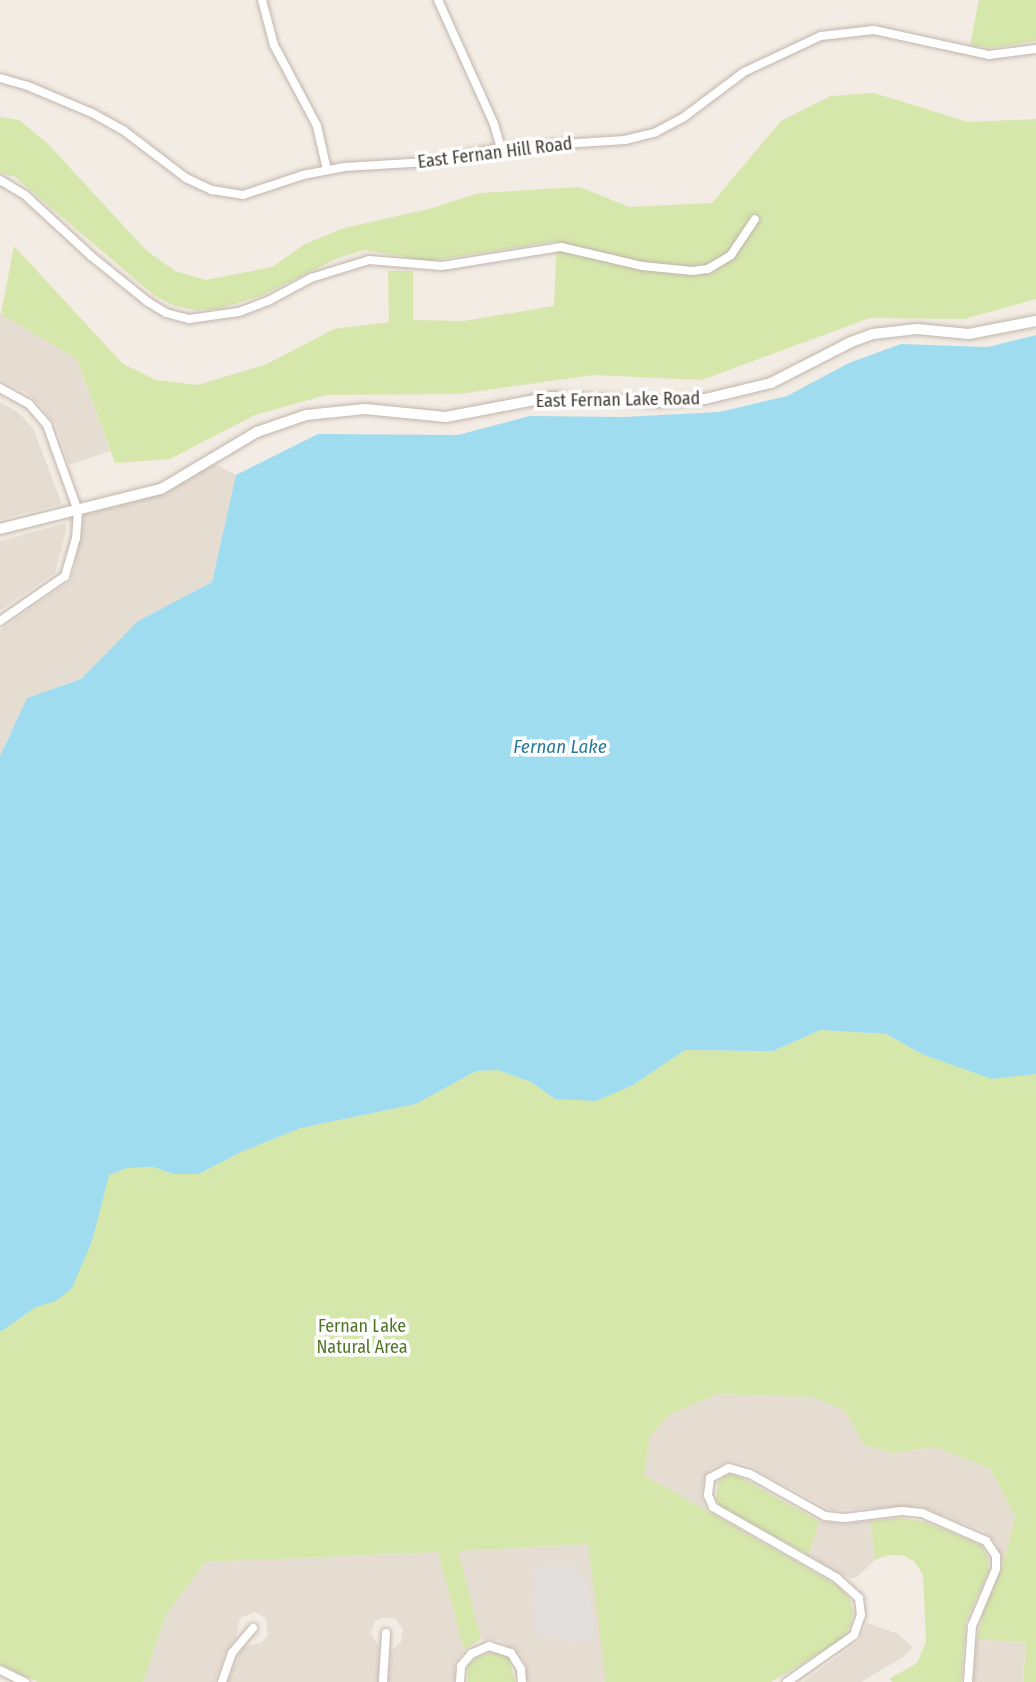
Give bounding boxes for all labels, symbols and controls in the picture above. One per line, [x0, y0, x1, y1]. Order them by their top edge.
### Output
street label: East Fernan Hill Road [416, 133, 574, 173]
street label: East Fernan Lake Road [536, 388, 700, 412]
water label: Fernan Lake [513, 736, 607, 758]
park label: Fernan Lake Natural Area [316, 1316, 408, 1358]

